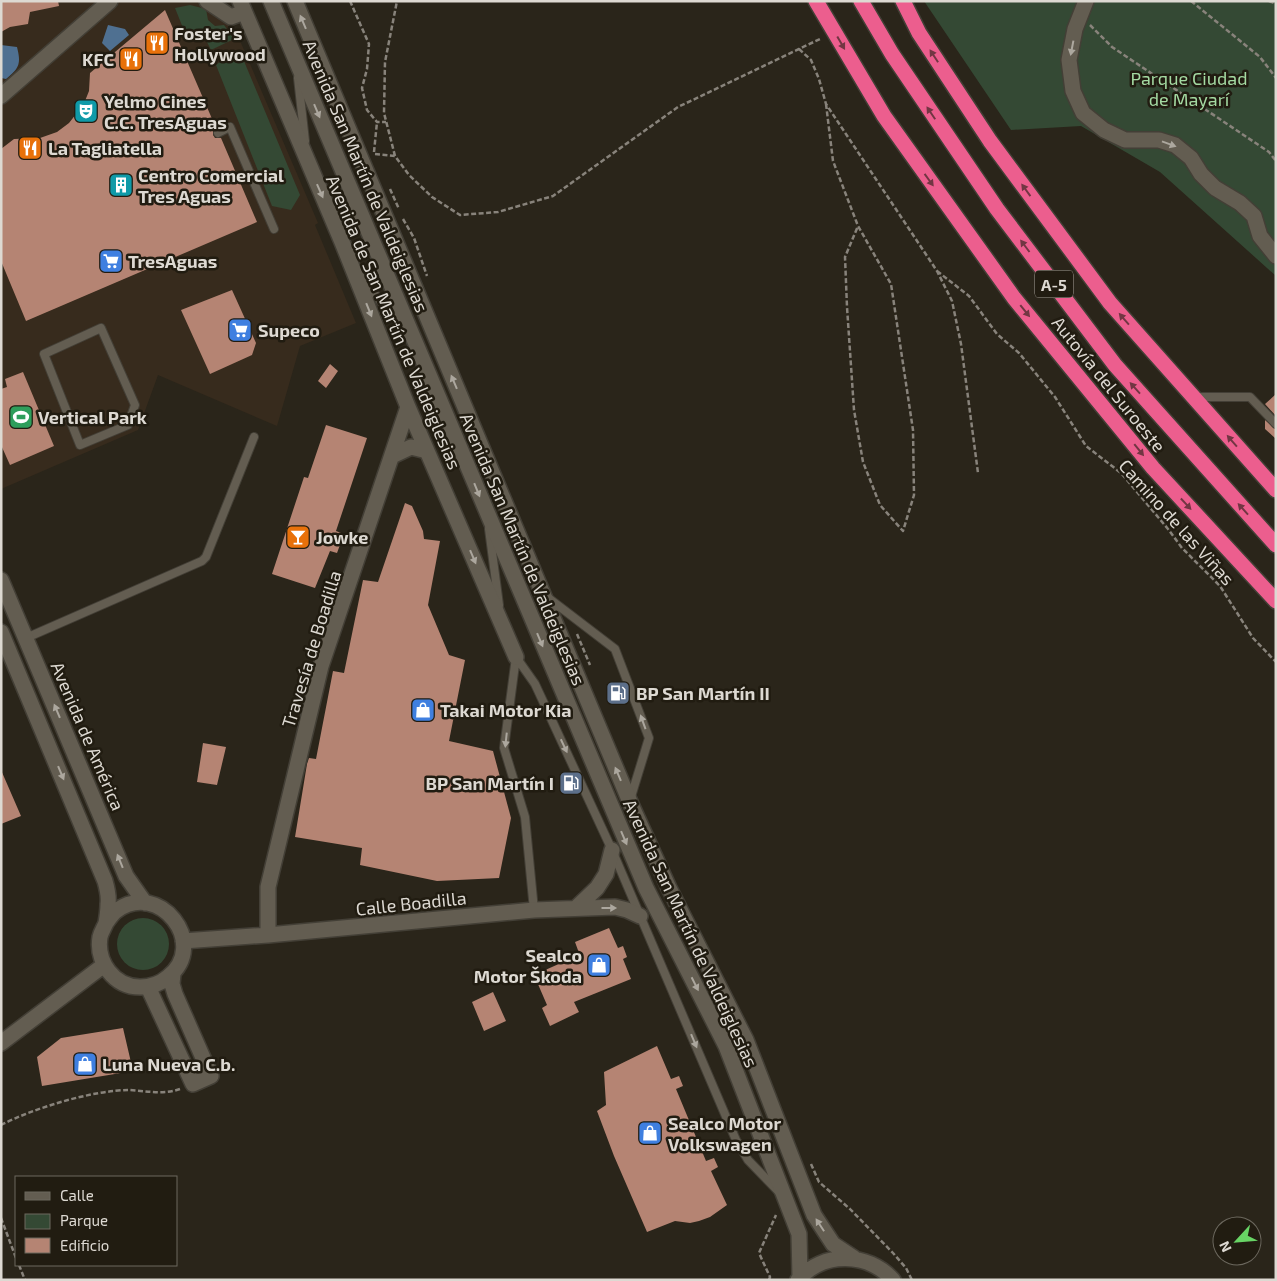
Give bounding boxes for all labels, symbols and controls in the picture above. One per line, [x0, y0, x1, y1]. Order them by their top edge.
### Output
one-way arrow [299, 15, 307, 29]
place label: Foster's Hollywood [174, 22, 266, 65]
restaurant icon: Foster's Hollywood [144, 30, 170, 56]
street label: Avenida San Martín de Valdeiglesias [299, 37, 433, 315]
one-way arrow [837, 37, 846, 50]
one-way arrow [1067, 40, 1075, 56]
restaurant icon: KFC [118, 46, 144, 72]
place label: KFC [82, 48, 114, 70]
one-way arrow [929, 49, 939, 63]
park label: Parque Ciudad de Mayarí [1130, 67, 1248, 110]
place label: Yelmo Cines C.C. TresAguas [104, 90, 227, 133]
theatre icon: Yelmo Cines C.C. TresAguas [73, 98, 99, 124]
one-way arrow [314, 104, 322, 118]
one-way arrow [926, 106, 936, 119]
restaurant icon: La Tagliatella [17, 135, 43, 161]
place label: La Tagliatella [48, 137, 162, 159]
one-way arrow [1162, 140, 1177, 148]
place label: Centro Comercial Tres Aguas [138, 164, 284, 207]
building icon: Centro Comercial Tres Aguas [108, 172, 134, 198]
street label: Avenida de San Martín de Valdeiglesias [322, 172, 466, 472]
one-way arrow [924, 173, 934, 187]
one-way arrow [1021, 183, 1031, 197]
one-way arrow [316, 184, 324, 198]
one-way arrow [1019, 240, 1030, 253]
supermarket icon: TresAguas [98, 248, 124, 274]
place label: TresAguas [128, 250, 217, 272]
road number: A-5 [1035, 270, 1073, 298]
one-way arrow [366, 303, 374, 317]
one-way arrow [1019, 304, 1030, 317]
street label: Autovía del Suroeste [1048, 312, 1170, 456]
one-way arrow [1118, 314, 1130, 326]
supermarket icon: Supeco [227, 317, 253, 343]
place label: Supeco [258, 319, 320, 341]
one-way arrow [449, 375, 457, 389]
one-way arrow [1129, 382, 1141, 394]
sports icon: Vertical Park [8, 404, 34, 430]
place label: Vertical Park [38, 406, 147, 428]
street label: Avenida San Martín de Valdeiglesias [456, 410, 590, 688]
one-way arrow [1226, 435, 1237, 448]
one-way arrow [1133, 443, 1144, 456]
street label: Camino de las Viñas [1115, 454, 1239, 590]
one-way arrow [474, 483, 482, 497]
one-way arrow [1180, 497, 1192, 509]
one-way arrow [1237, 504, 1249, 516]
bar icon: Jowke [285, 524, 311, 550]
place label: Jowke [316, 526, 368, 548]
one-way arrow [469, 550, 477, 564]
street label: Travesía de Boadilla [277, 568, 345, 730]
one-way arrow [537, 633, 545, 647]
street label: Avenida de América [47, 658, 129, 814]
fuel station icon: BP San Martín II [605, 680, 631, 706]
place label: BP San Martín II [636, 682, 770, 704]
shop icon: Takai Motor Kia [410, 697, 436, 723]
place label: Takai Motor Kia [440, 699, 572, 721]
one-way arrow [53, 704, 61, 719]
one-way arrow [639, 714, 647, 729]
one-way arrow [501, 732, 509, 748]
one-way arrow [560, 739, 568, 753]
one-way arrow [57, 766, 65, 781]
one-way arrow [614, 766, 622, 781]
fuel station icon: BP San Martín I [558, 770, 584, 796]
place label: BP San Martín I [426, 772, 554, 794]
street label: Avenida San Martín de Valdeiglesias [619, 795, 763, 1071]
one-way arrow [621, 831, 629, 845]
one-way arrow [116, 854, 124, 868]
street label: Calle Boadilla [355, 886, 467, 920]
one-way arrow [601, 904, 617, 912]
place label: Sealco Motor Škoda [474, 944, 582, 987]
shop icon: Sealco Motor Škoda [586, 952, 612, 978]
one-way arrow [691, 977, 699, 992]
one-way arrow [690, 1034, 698, 1049]
shop icon: Luna Nueva C.b. [72, 1051, 98, 1077]
place label: Luna Nueva C.b. [102, 1053, 235, 1075]
place label: Sealco Motor Volkswagen [668, 1112, 781, 1155]
shop icon: Sealco Motor Volkswagen [637, 1120, 663, 1146]
legend [15, 1176, 178, 1266]
text: Calle [60, 1186, 94, 1204]
text: Parque [60, 1211, 108, 1229]
north arrow [1212, 1216, 1262, 1266]
one-way arrow [816, 1218, 825, 1231]
text: Edificio [60, 1236, 109, 1254]
text: N [1215, 1239, 1235, 1255]

